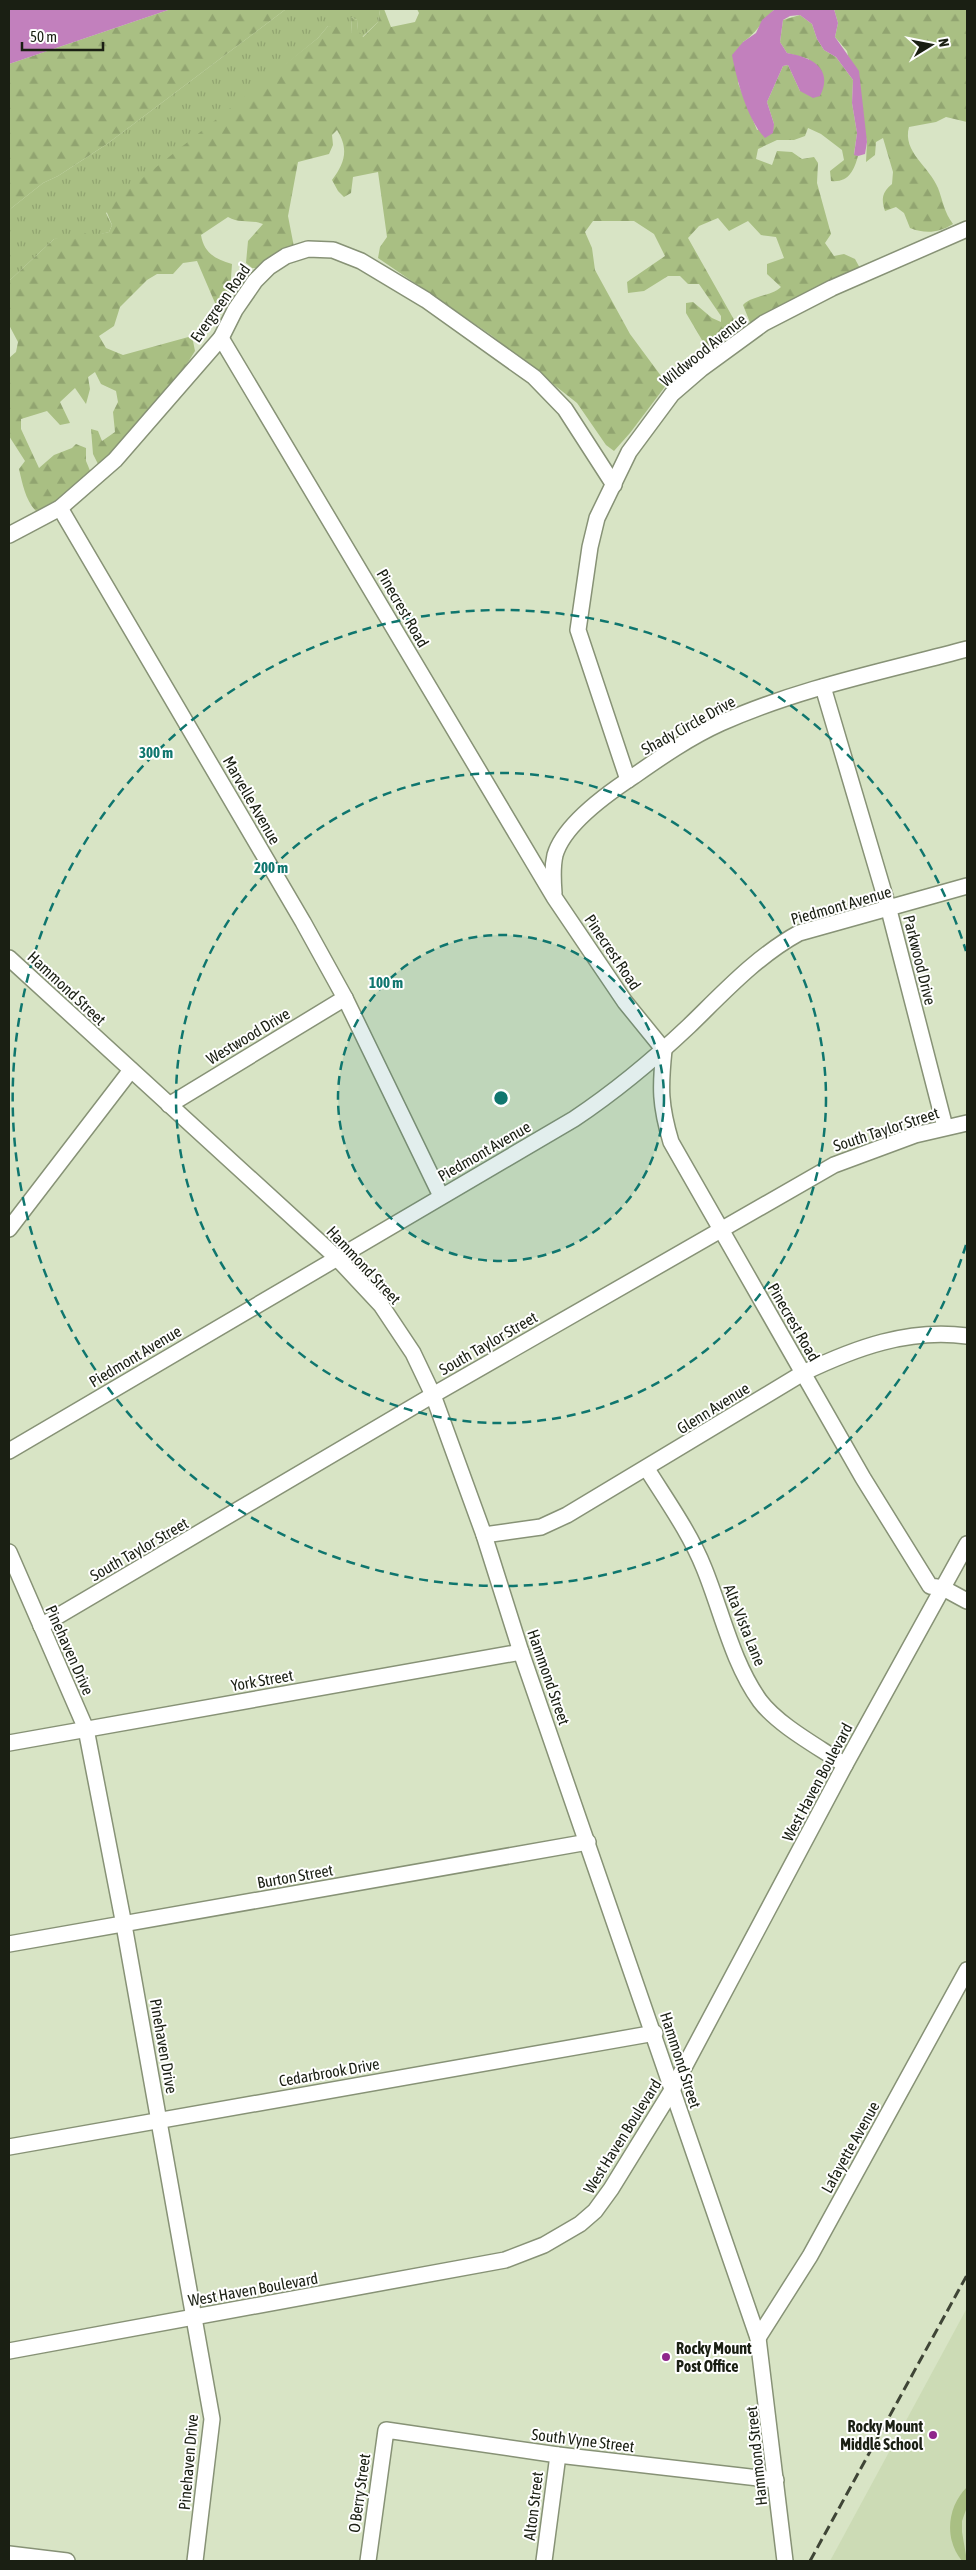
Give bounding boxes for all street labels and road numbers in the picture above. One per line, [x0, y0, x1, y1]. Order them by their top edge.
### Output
street label: Evergreen Road [186, 260, 254, 346]
street label: Wildwood Avenue [656, 310, 750, 390]
street label: Pinecrest Road [373, 566, 433, 650]
street label: Shady Circle Drive [638, 692, 739, 759]
street label: Marvelle Avenue [220, 753, 284, 847]
street label: Piedmont Avenue [789, 882, 893, 928]
street label: Pinecrest Road [581, 911, 645, 993]
street label: Parkwood Drive [900, 913, 940, 1007]
street label: Hammond Street [24, 947, 110, 1029]
street label: Westwood Drive [203, 1004, 293, 1068]
street label: South Taylor Street [831, 1103, 942, 1156]
street label: Piedmont Avenue [435, 1117, 533, 1185]
street label: Hammond Street [323, 1222, 405, 1308]
street label: Pinecrest Road [764, 1280, 824, 1364]
street label: South Taylor Street [436, 1307, 541, 1379]
street label: Piedmont Avenue [86, 1322, 184, 1390]
street label: Glenn Avenue [674, 1379, 752, 1437]
street label: South Taylor Street [87, 1513, 192, 1585]
street label: Alta Vista Lane [720, 1582, 770, 1668]
street label: Pinehaven Drive [42, 1602, 98, 1698]
street label: Hammond Street [524, 1627, 574, 1728]
street label: York Street [230, 1666, 295, 1694]
street label: West Haven Boulevard [778, 1720, 856, 1844]
street label: Burton Street [256, 1860, 335, 1892]
street label: Pinehaven Drive [147, 1997, 181, 2095]
street label: Hammond Street [657, 2010, 705, 2111]
street label: Cedarbrook Drive [277, 2054, 381, 2090]
street label: West Haven Boulevard [580, 2076, 664, 2196]
street label: Lafayette Avenue [817, 2098, 883, 2196]
street label: West Haven Boulevard [187, 2269, 319, 2309]
street label: Hammond Street [742, 2405, 770, 2507]
street label: Pinehaven Drive [175, 2413, 201, 2511]
street label: South Vyne Street [531, 2425, 636, 2456]
street label: O Berry Street [345, 2452, 375, 2534]
street label: Alton Street [520, 2470, 546, 2541]

